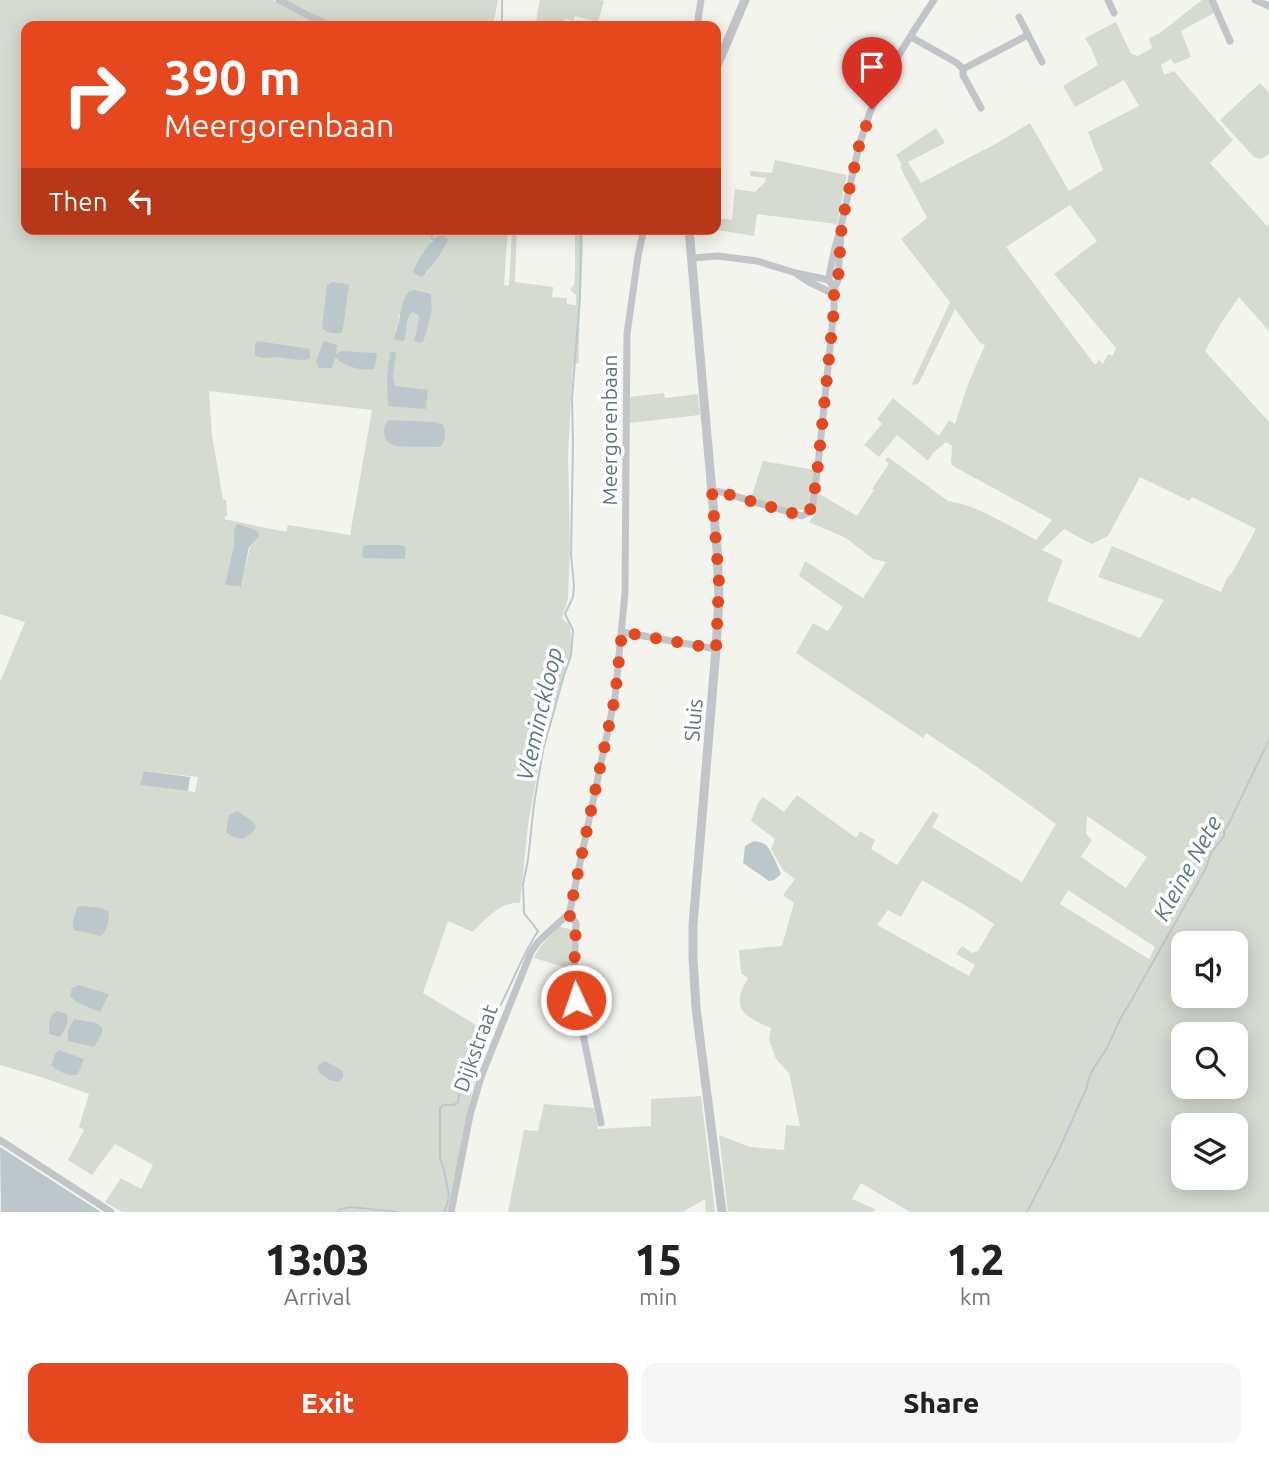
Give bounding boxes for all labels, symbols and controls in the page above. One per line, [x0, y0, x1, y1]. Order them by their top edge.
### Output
pin [842, 37, 902, 109]
icon: arrive [853, 48, 891, 86]
icon: right [49, 49, 140, 140]
text: 390 m [164, 49, 301, 104]
text: Meergorenbaan [164, 107, 394, 143]
icon: left [122, 182, 160, 220]
text: Then [49, 187, 108, 216]
street label: Meergorenbaan [597, 354, 621, 506]
water label: Vleminckloop [512, 645, 566, 783]
street label: Sluis [679, 698, 707, 742]
water label: Kleine Nete [1148, 811, 1226, 925]
map controls [1171, 931, 1248, 1190]
button: sound [1171, 931, 1248, 1008]
position arrow [539, 963, 613, 1037]
street label: Dijkstraat [448, 1001, 502, 1095]
button: search [1171, 1022, 1248, 1099]
button: layers [1171, 1113, 1248, 1190]
text: 13:03 [265, 1236, 370, 1283]
text: 15 [634, 1236, 682, 1283]
text: 1.2 [947, 1236, 1004, 1283]
text: Arrival [284, 1284, 351, 1309]
text: min [639, 1284, 677, 1309]
text: km [960, 1284, 991, 1309]
button: Exit [28, 1363, 628, 1443]
button: Share [642, 1363, 1241, 1443]

